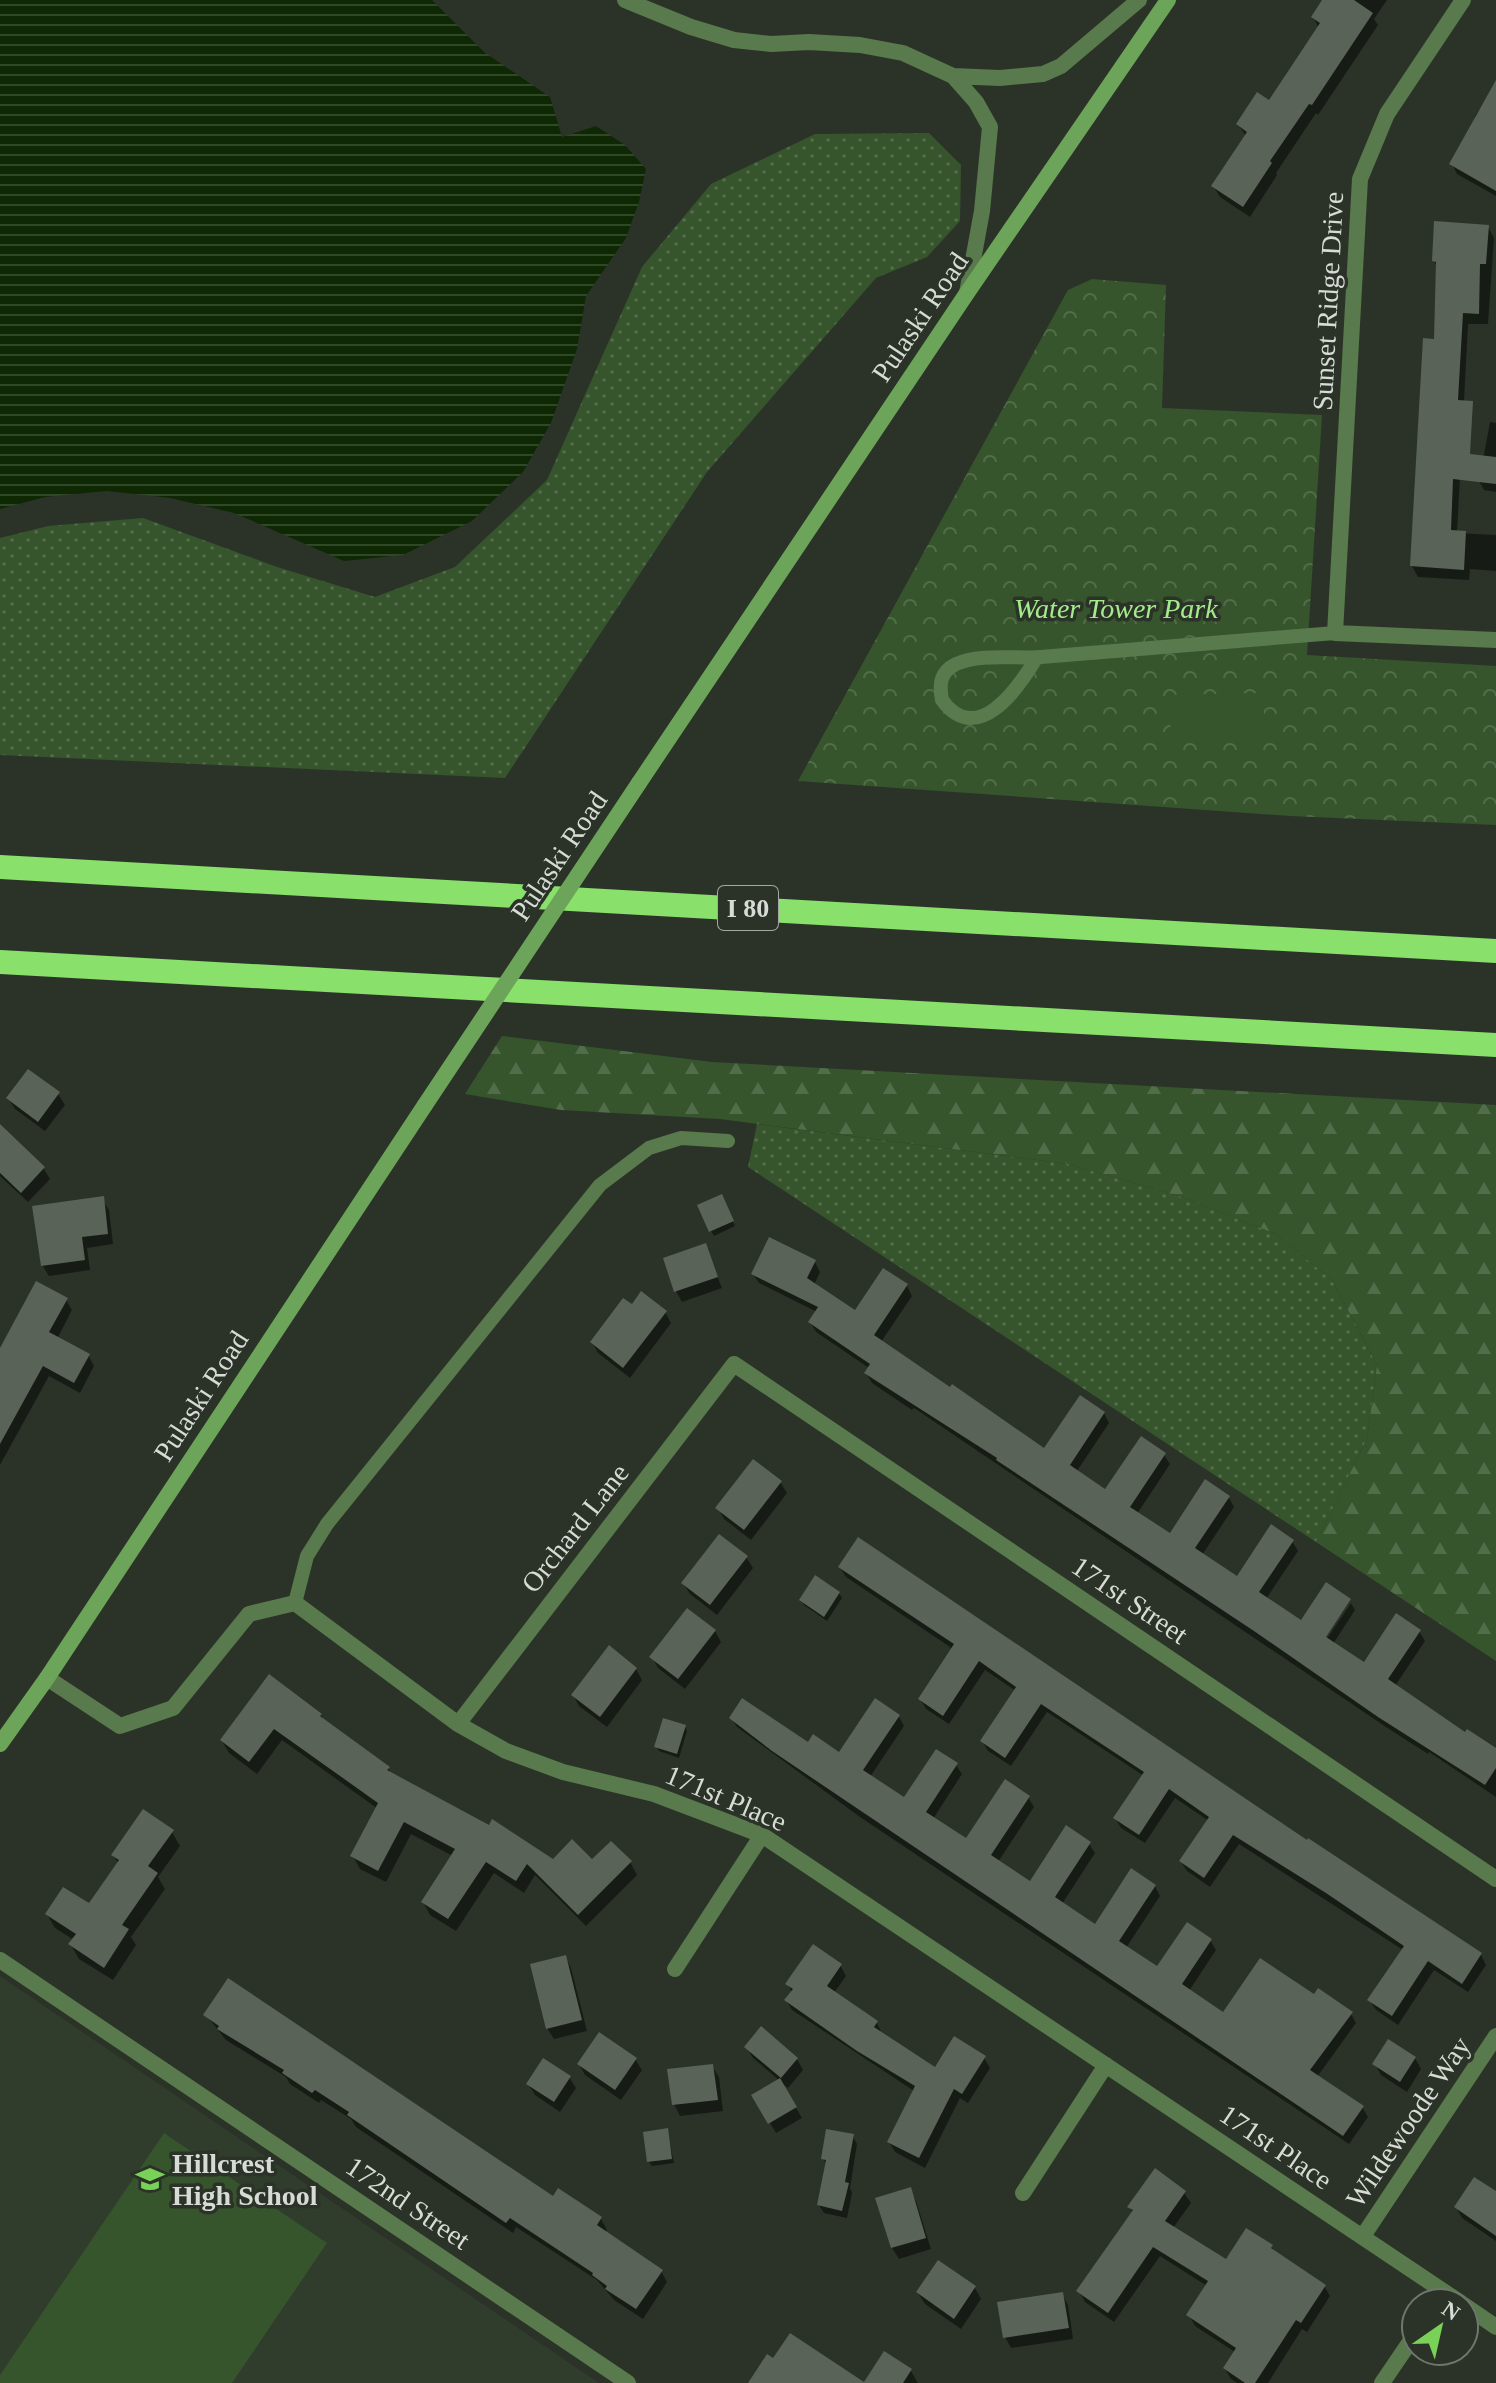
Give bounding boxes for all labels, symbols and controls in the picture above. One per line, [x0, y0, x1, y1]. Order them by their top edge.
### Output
street label: Sunset Ridge Drive [1307, 191, 1349, 411]
street label: Pulaski Road [866, 247, 974, 387]
park label: Water Tower Park [1014, 593, 1218, 624]
street label: Pulaski Road [505, 786, 613, 926]
road number: I 80 [718, 886, 778, 930]
street label: Pulaski Road [148, 1325, 254, 1467]
street label: Orchard Lane [515, 1458, 635, 1598]
street label: 171st Street [1066, 1550, 1194, 1650]
street label: 171st Place [661, 1759, 791, 1837]
street label: Wildewoode Way [1339, 2031, 1477, 2213]
street label: 171st Place [1214, 2098, 1338, 2196]
place label: Hillcrest High School [172, 2148, 318, 2211]
street label: 172nd Street [340, 2150, 476, 2256]
school or university icon: Hillcrest High School [135, 2164, 165, 2194]
north arrow [1400, 2287, 1480, 2367]
text: N [1437, 2296, 1465, 2326]

